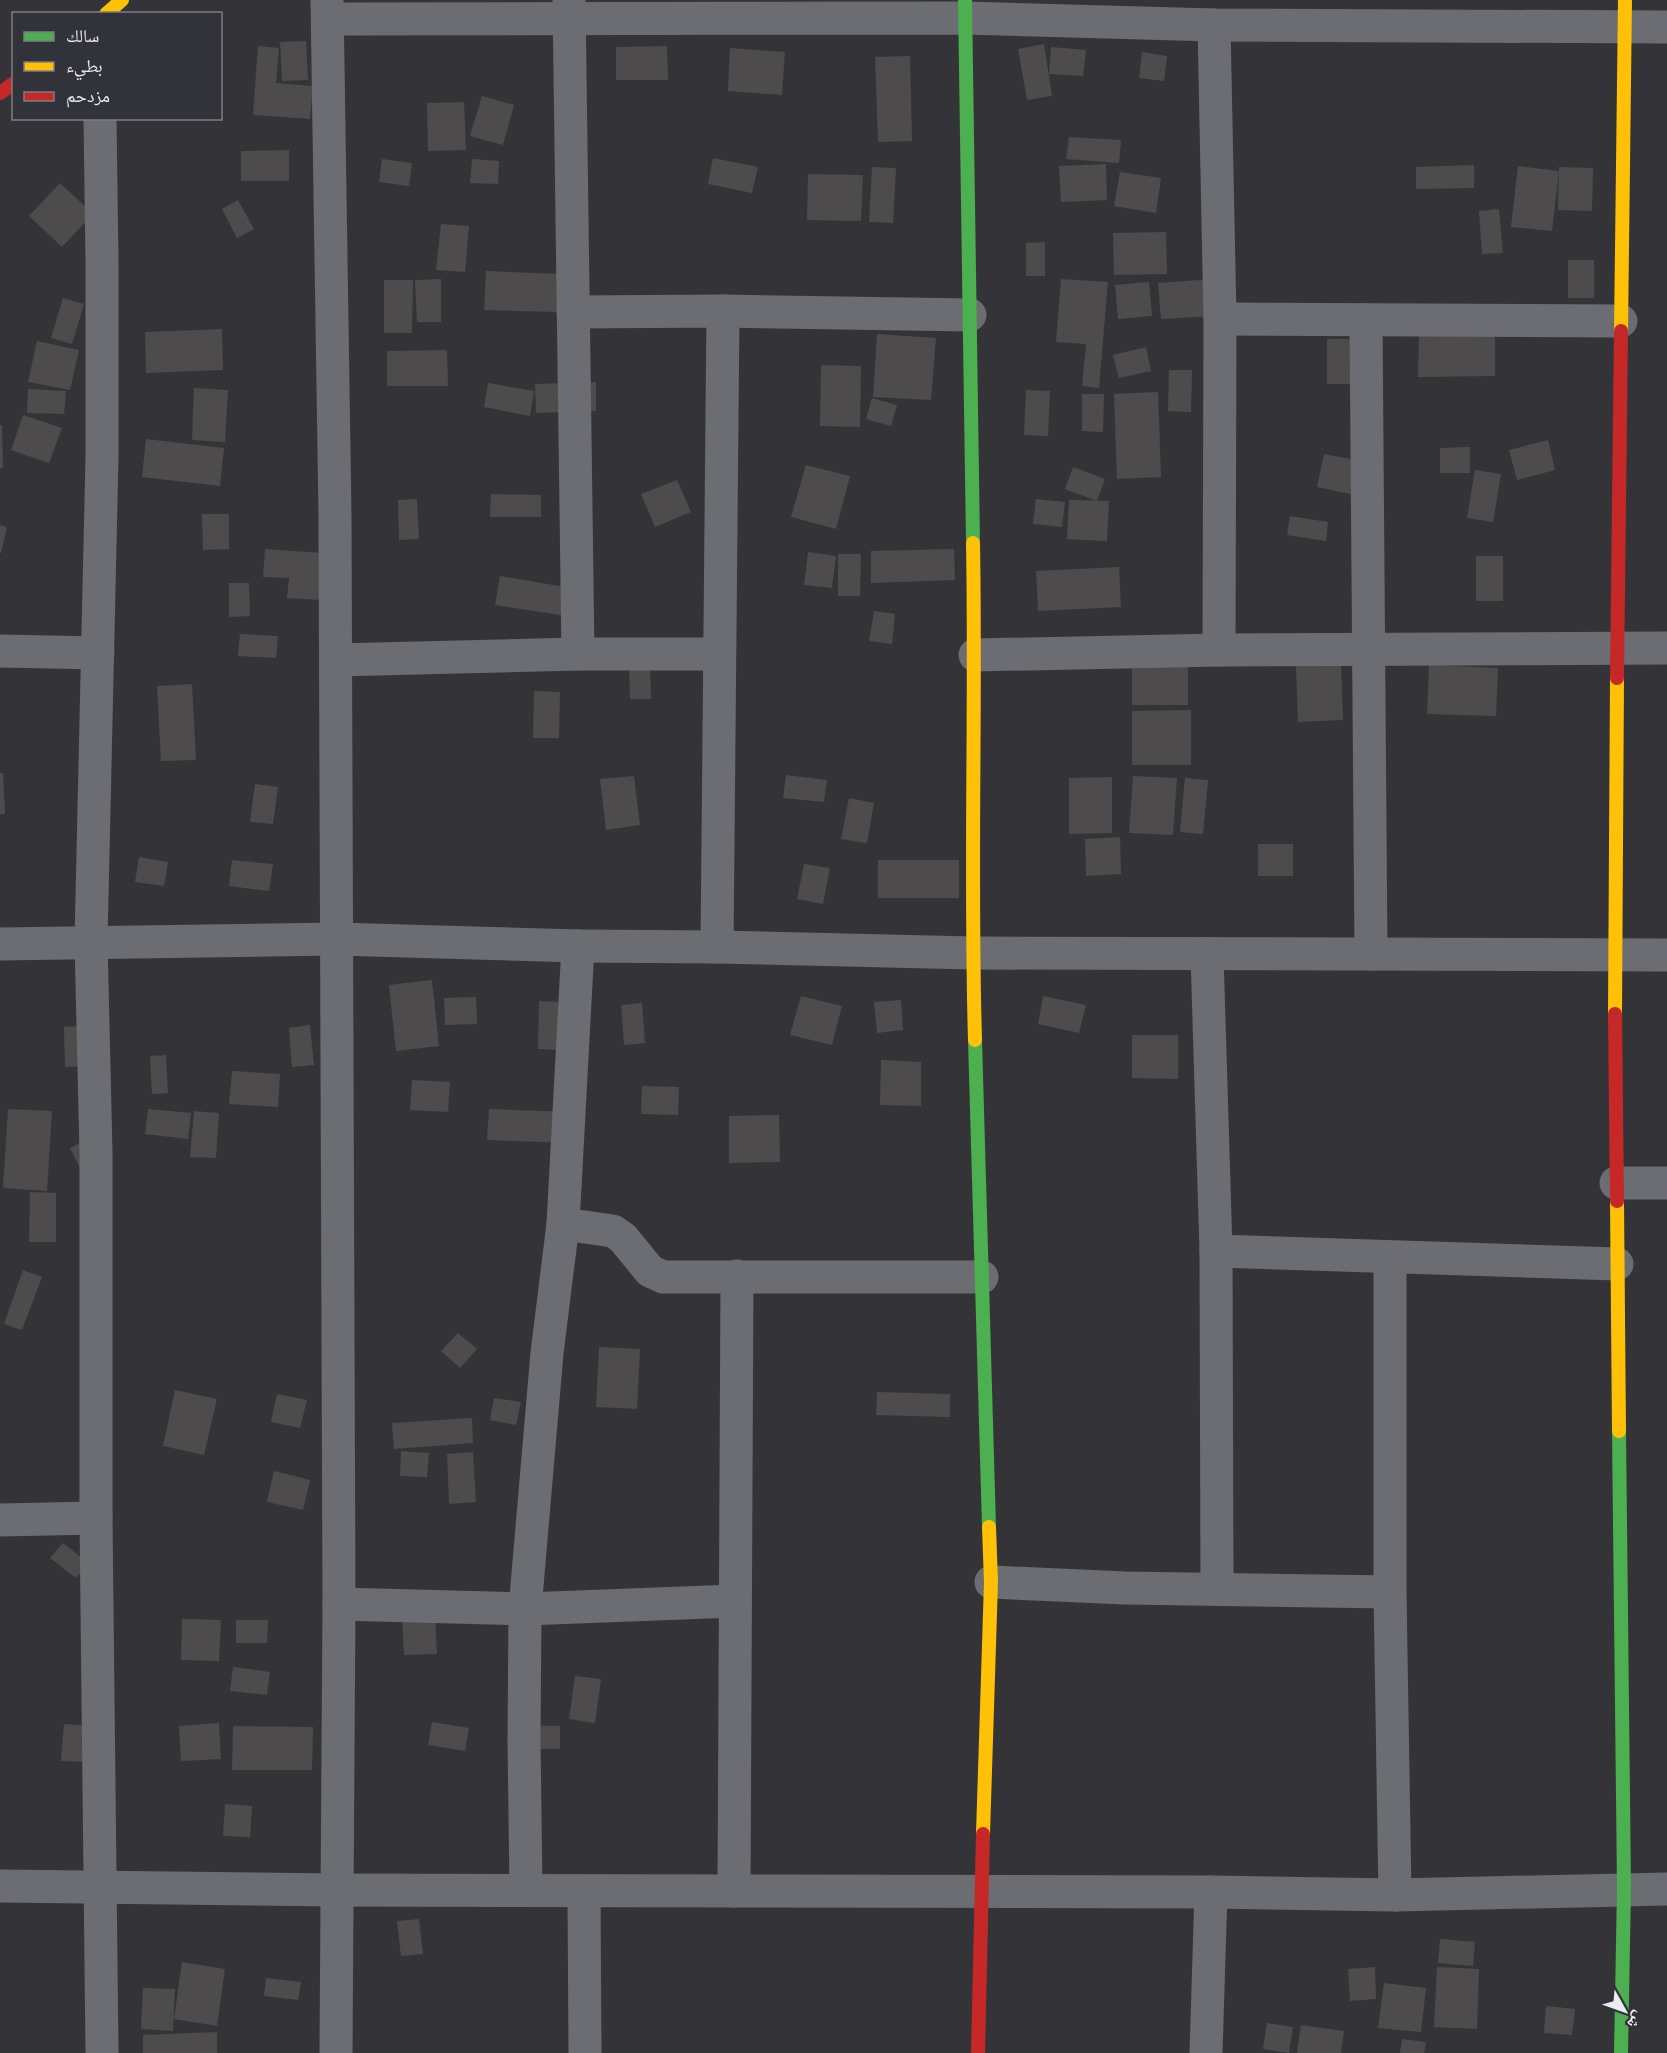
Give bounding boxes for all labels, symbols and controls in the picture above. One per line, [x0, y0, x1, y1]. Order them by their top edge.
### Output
legend [12, 12, 222, 120]
text: سالك [66, 24, 99, 48]
text: بطيء [66, 54, 103, 81]
text: مزدحم [66, 84, 110, 108]
north arrow [1595, 1981, 1655, 2041]
text: ش [1622, 2006, 1650, 2034]

